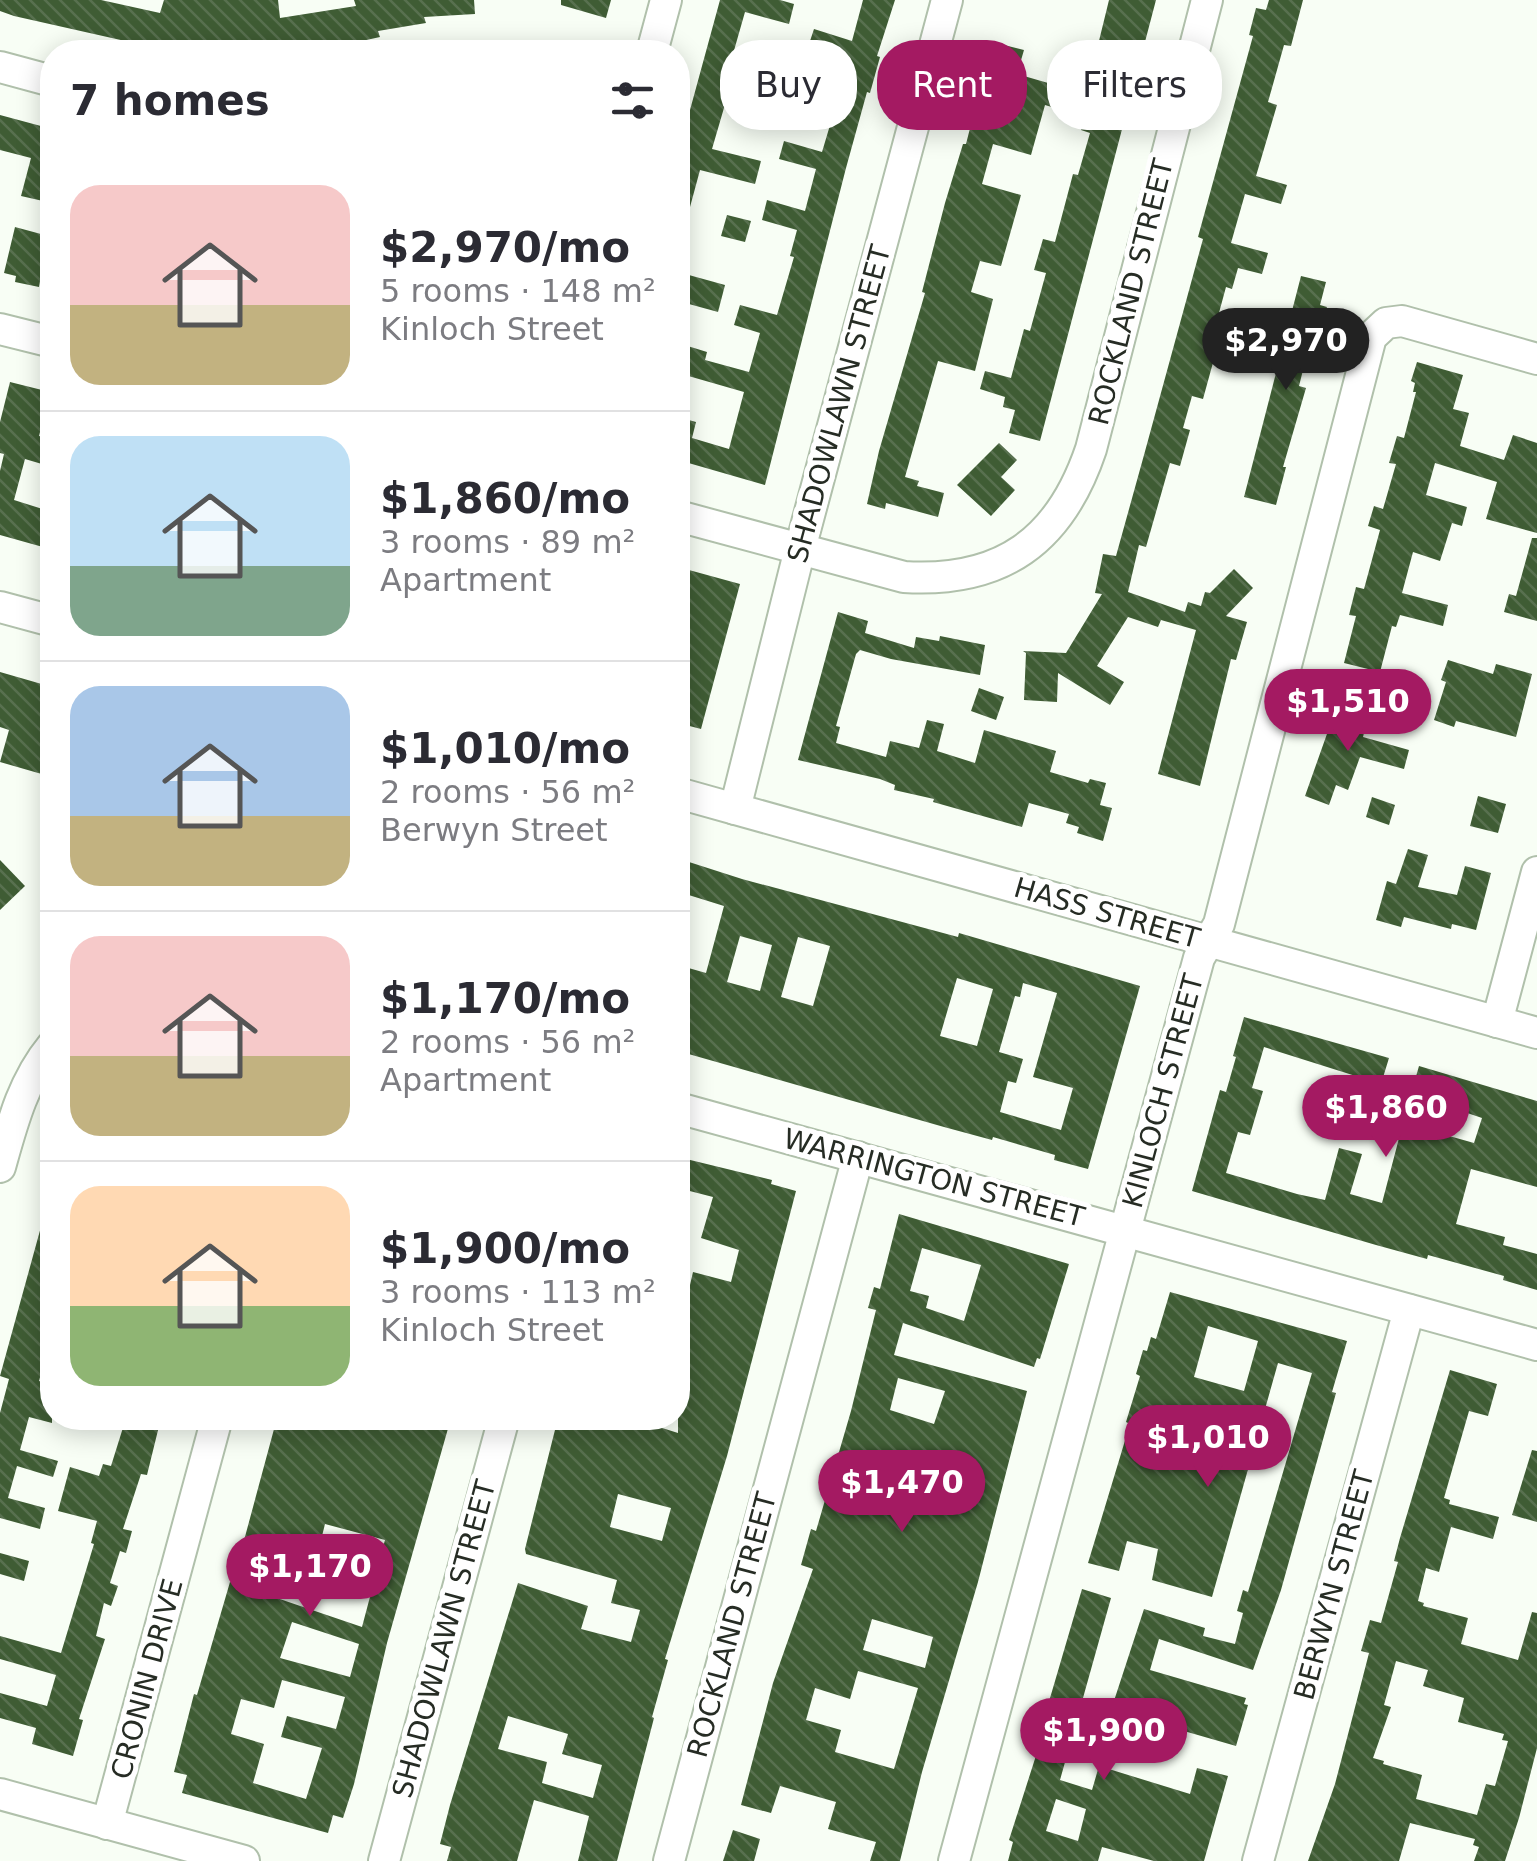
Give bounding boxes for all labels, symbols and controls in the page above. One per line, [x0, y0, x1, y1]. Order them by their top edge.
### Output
chip: Buy [720, 40, 857, 130]
chip: Rent [877, 40, 1027, 130]
chip: Filters [1047, 40, 1222, 130]
icon: filters [605, 73, 660, 128]
text: 7 homes [70, 76, 270, 125]
street label: ROCKLAND STREET [1082, 155, 1180, 428]
text: $2,970/mo [380, 223, 630, 272]
icon: home [150, 225, 270, 345]
street label: SHADOWLAWN STREET [781, 241, 898, 566]
text: 5 rooms · 148 m² [380, 272, 656, 310]
pin: $2,970 [1205, 308, 1367, 393]
text: Kinloch Street [380, 310, 604, 348]
text: $2,970 [1224, 321, 1348, 359]
text: $1,860/mo [380, 474, 630, 523]
icon: home [150, 476, 270, 596]
text: 3 rooms · 89 m² [380, 523, 635, 561]
text: Apartment [380, 561, 551, 599]
pin: $1,510 [1267, 669, 1429, 754]
text: $1,510 [1286, 682, 1410, 720]
text: $1,010/mo [380, 724, 630, 773]
icon: home [150, 726, 270, 846]
text: 2 rooms · 56 m² [380, 773, 635, 811]
text: Berwyn Street [380, 811, 608, 849]
street label: HASS STREET [1010, 871, 1204, 955]
street label: KINLOCH STREET [1116, 970, 1210, 1211]
text: $1,170/mo [380, 974, 630, 1023]
icon: home [150, 976, 270, 1096]
text: 2 rooms · 56 m² [380, 1023, 635, 1061]
text: Apartment [380, 1061, 551, 1099]
pin: $1,860 [1305, 1075, 1467, 1160]
text: $1,860 [1324, 1088, 1448, 1126]
street label: WARRINGTON STREET [780, 1122, 1089, 1234]
text: $1,900/mo [380, 1224, 630, 1273]
icon: home [150, 1226, 270, 1346]
text: 3 rooms · 113 m² [380, 1273, 656, 1311]
text: Kinloch Street [380, 1311, 604, 1349]
pin: $1,010 [1127, 1405, 1289, 1490]
text: $1,010 [1146, 1418, 1270, 1456]
pin: $1,470 [821, 1450, 983, 1535]
text: $1,470 [840, 1463, 964, 1501]
street label: BERWYN STREET [1287, 1466, 1381, 1704]
street label: SHADOWLAWN STREET [386, 1476, 503, 1801]
street label: ROCKLAND STREET [681, 1488, 784, 1761]
pin: $1,170 [229, 1534, 391, 1619]
text: $1,170 [248, 1547, 372, 1585]
street label: CRONIN DRIVE [104, 1575, 190, 1783]
pin: $1,900 [1023, 1698, 1185, 1783]
text: $1,900 [1042, 1711, 1166, 1749]

